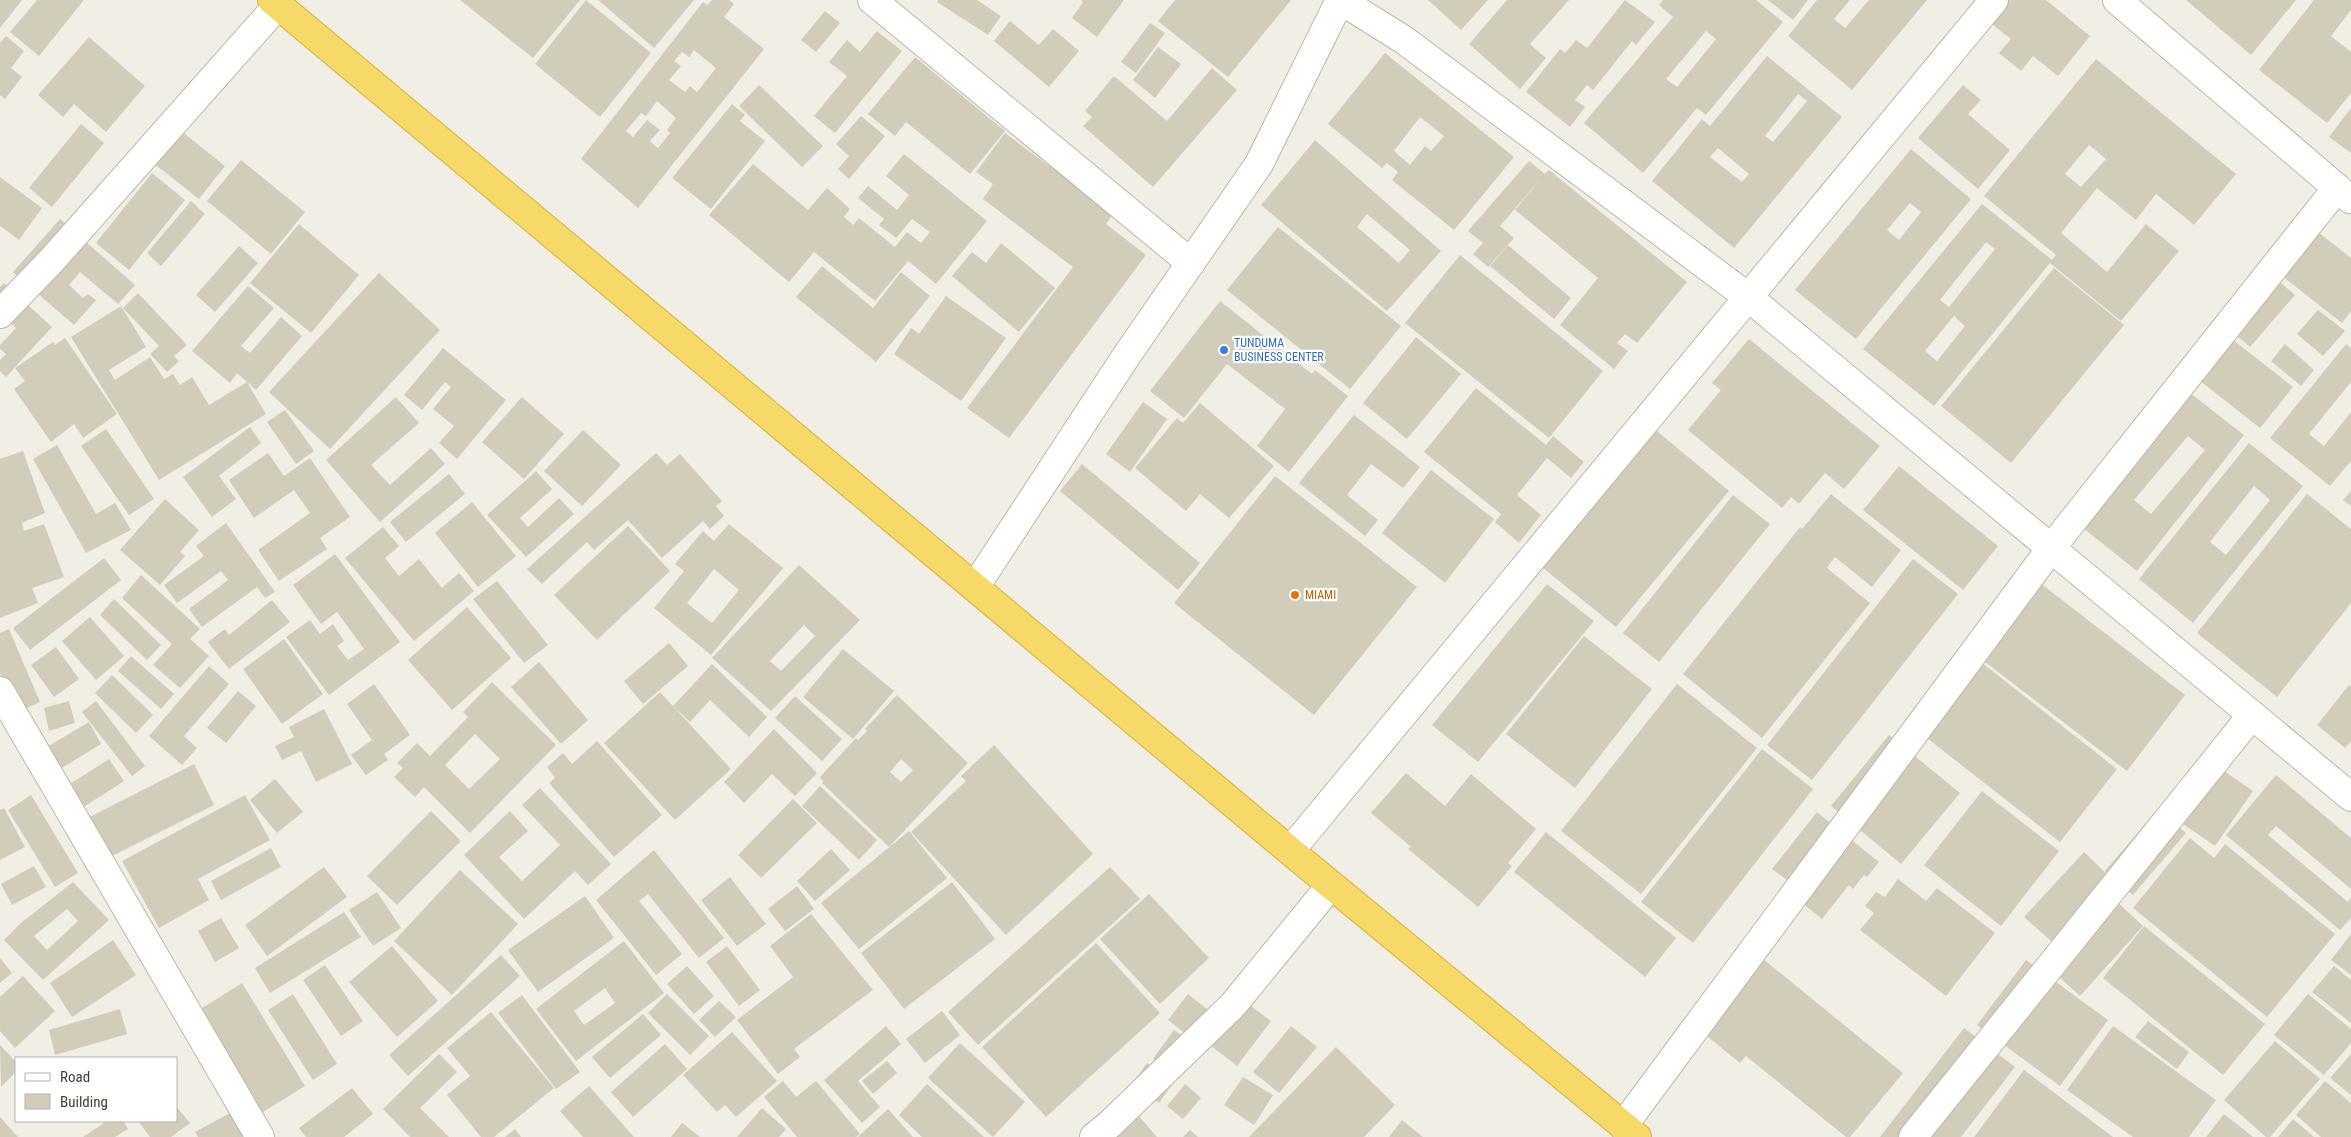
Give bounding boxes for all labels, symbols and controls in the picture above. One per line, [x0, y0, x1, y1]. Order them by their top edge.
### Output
place label: TUNDUMA BUSINESS CENTER [1234, 336, 1324, 364]
marker: TUNDUMA BUSINESS CENTER [1218, 344, 1230, 356]
place label: MIAMI [1305, 588, 1336, 602]
marker: MIAMI [1289, 589, 1301, 601]
legend [15, 1057, 178, 1122]
text: Road [60, 1068, 90, 1086]
text: Building [60, 1093, 108, 1111]

